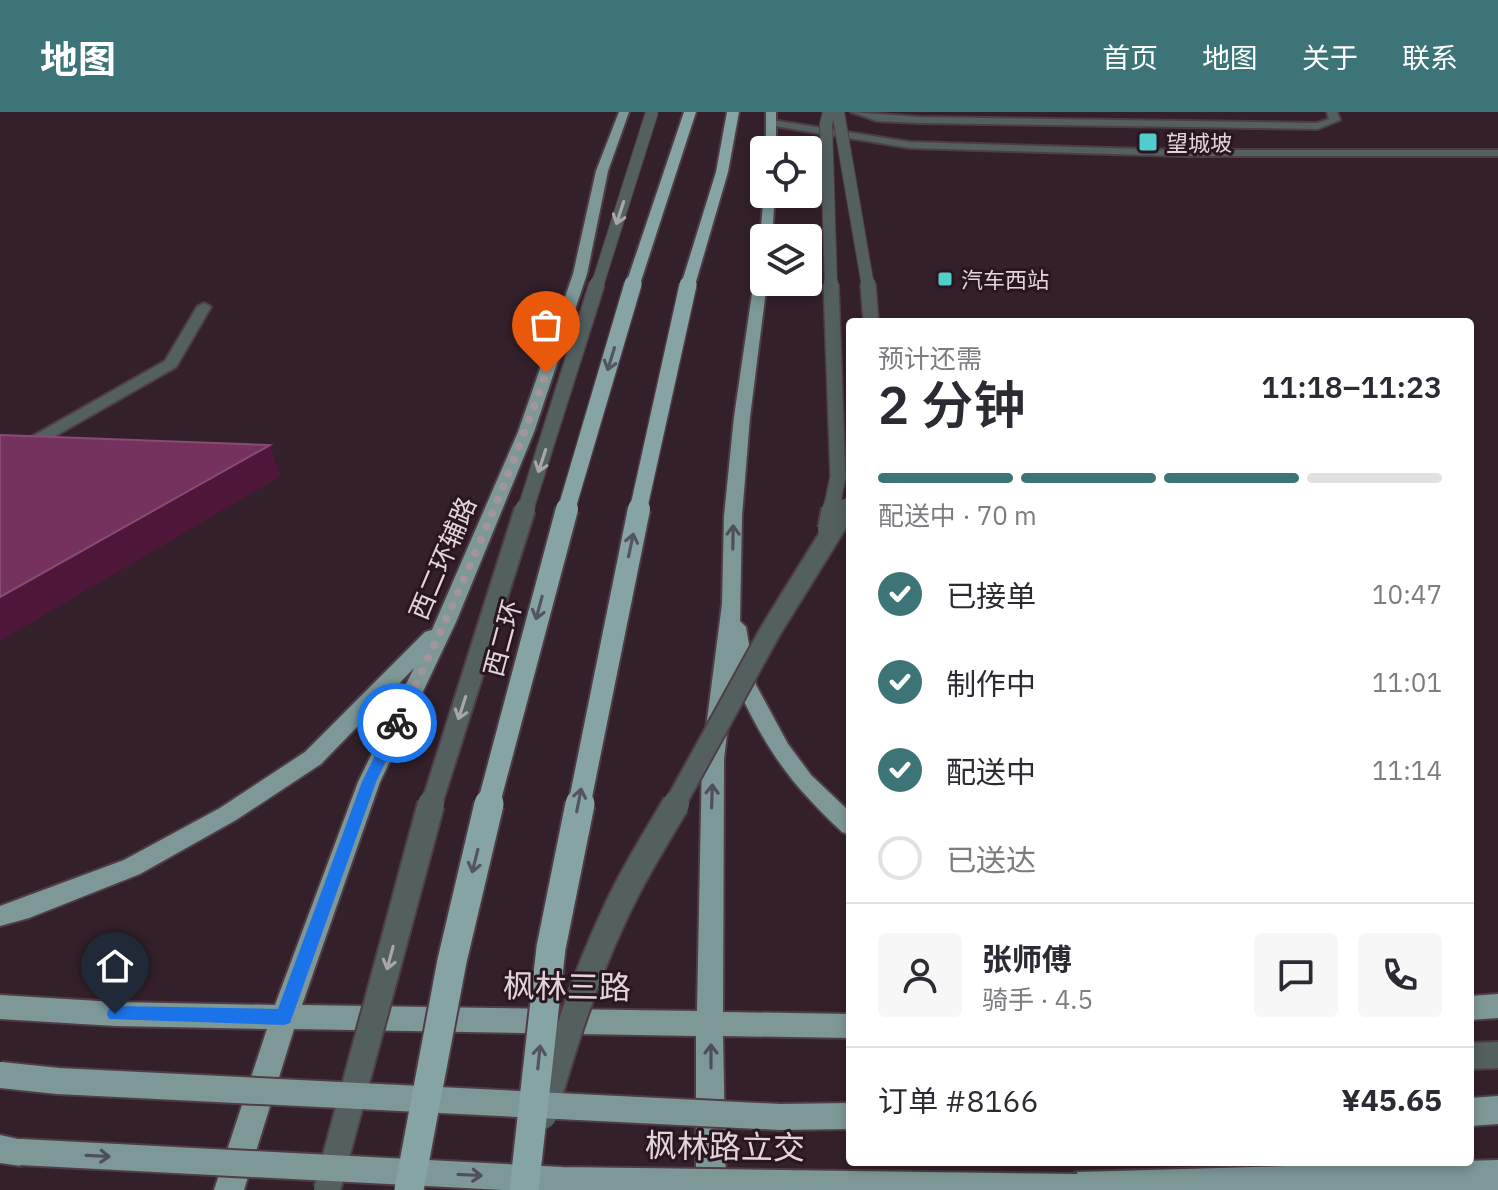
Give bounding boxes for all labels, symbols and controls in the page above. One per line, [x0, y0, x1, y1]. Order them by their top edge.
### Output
text: 地图 [40, 34, 116, 83]
text: 首页 [1102, 39, 1158, 76]
text: 地图 [1202, 39, 1258, 76]
text: 关于 [1302, 39, 1358, 76]
text: 联系 [1402, 39, 1458, 76]
place label: 望城坡 [1166, 128, 1232, 157]
marker: 望城坡 [1137, 131, 1159, 153]
map controls [750, 136, 822, 296]
button: locate [750, 136, 822, 208]
one-way arrow [611, 200, 626, 225]
button: layers [750, 224, 822, 296]
place label: 汽车西站 [961, 265, 1049, 294]
marker: 汽车西站 [936, 270, 954, 288]
pin [512, 291, 580, 373]
icon: bag [524, 303, 568, 347]
text: 预计还需 [878, 341, 982, 375]
one-way arrow [603, 345, 618, 371]
text: 11:18–11:23 [1261, 367, 1442, 406]
text: 2 分钟 [878, 371, 1025, 438]
one-way arrow [533, 448, 548, 473]
street label: 西二环辅路 [401, 492, 483, 624]
text: 配送中 · 70 m [878, 498, 1037, 532]
one-way arrow [725, 524, 741, 551]
one-way arrow [624, 533, 639, 559]
icon: check [878, 572, 922, 616]
text: 已接单 [946, 576, 1036, 615]
text: 10:47 [1372, 577, 1442, 611]
one-way arrow [530, 595, 545, 621]
street label: 西二环 [475, 596, 529, 680]
icon: check [878, 660, 922, 704]
text: 制作中 [946, 664, 1036, 703]
text: 11:01 [1372, 665, 1442, 699]
courier [357, 683, 437, 763]
one-way arrow [453, 695, 468, 720]
icon: bike [375, 701, 419, 745]
icon: check [878, 748, 922, 792]
text: 配送中 [946, 752, 1036, 791]
text: 11:14 [1372, 753, 1442, 787]
one-way arrow [705, 783, 720, 810]
one-way arrow [573, 788, 588, 813]
text: 已送达 [946, 840, 1036, 879]
one-way arrow [467, 847, 482, 873]
pin [81, 932, 149, 1014]
button: person [878, 933, 962, 1017]
button: chat [1254, 933, 1338, 1017]
button: phone [1358, 933, 1442, 1017]
text: 张师傅 [982, 939, 1072, 978]
icon: home [93, 944, 137, 988]
one-way arrow [381, 944, 396, 970]
street label: 枫林三路 [503, 964, 631, 1008]
text: 骑手 · 4.5 [982, 982, 1093, 1016]
one-way arrow [703, 1043, 719, 1070]
one-way arrow [531, 1044, 546, 1071]
text: ¥45.65 [1341, 1080, 1442, 1119]
text: 订单 #8166 [878, 1081, 1038, 1120]
street label: 枫林路立交 [645, 1124, 805, 1168]
one-way arrow [84, 1148, 111, 1163]
one-way arrow [456, 1168, 483, 1183]

